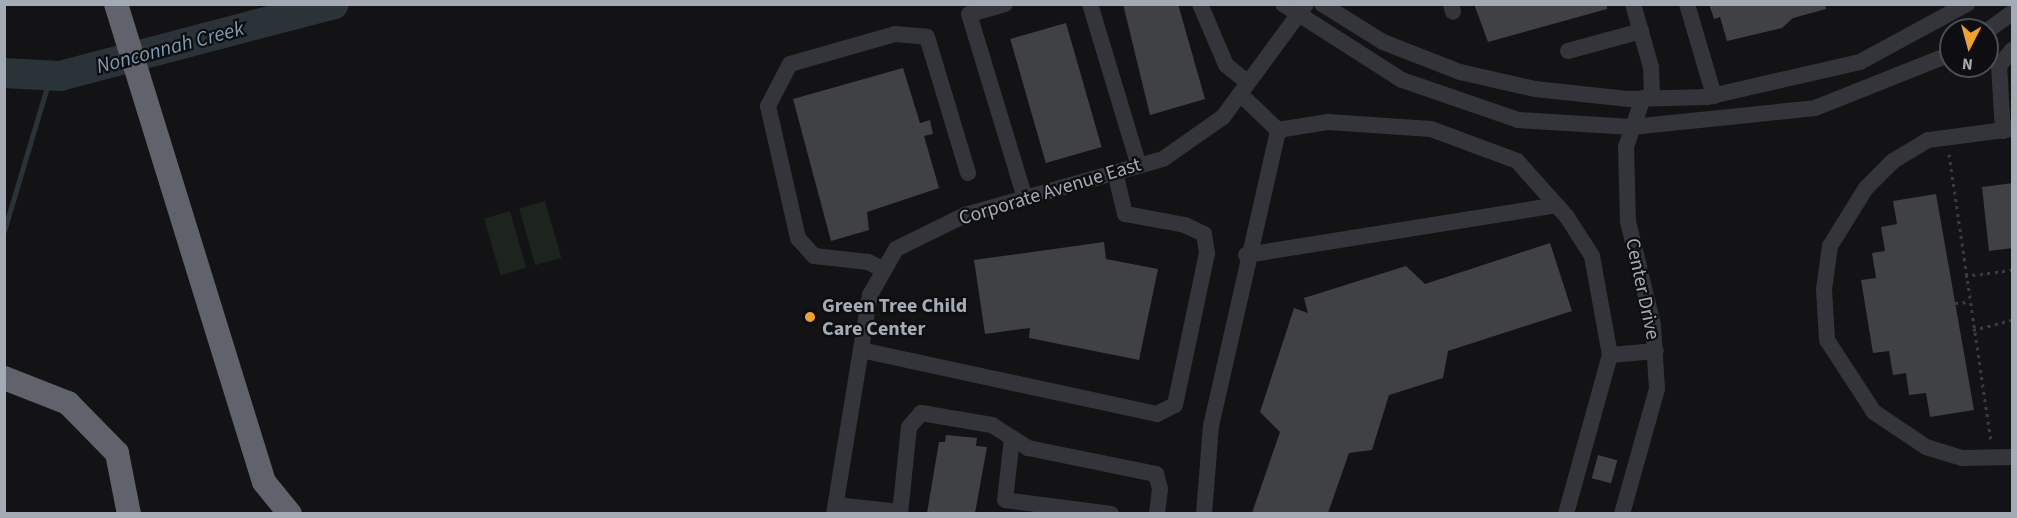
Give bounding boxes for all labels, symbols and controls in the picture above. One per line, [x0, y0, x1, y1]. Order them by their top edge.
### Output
water label: Nonconnah Creek [93, 15, 247, 79]
north arrow [1939, 18, 1999, 78]
text: N [1961, 52, 1974, 75]
street label: Corporate Avenue East [956, 153, 1144, 231]
street label: Center Drive [1620, 236, 1664, 342]
place label: Green Tree Child Care Center [822, 294, 967, 341]
marker: Green Tree Child Care Center [803, 310, 817, 324]

